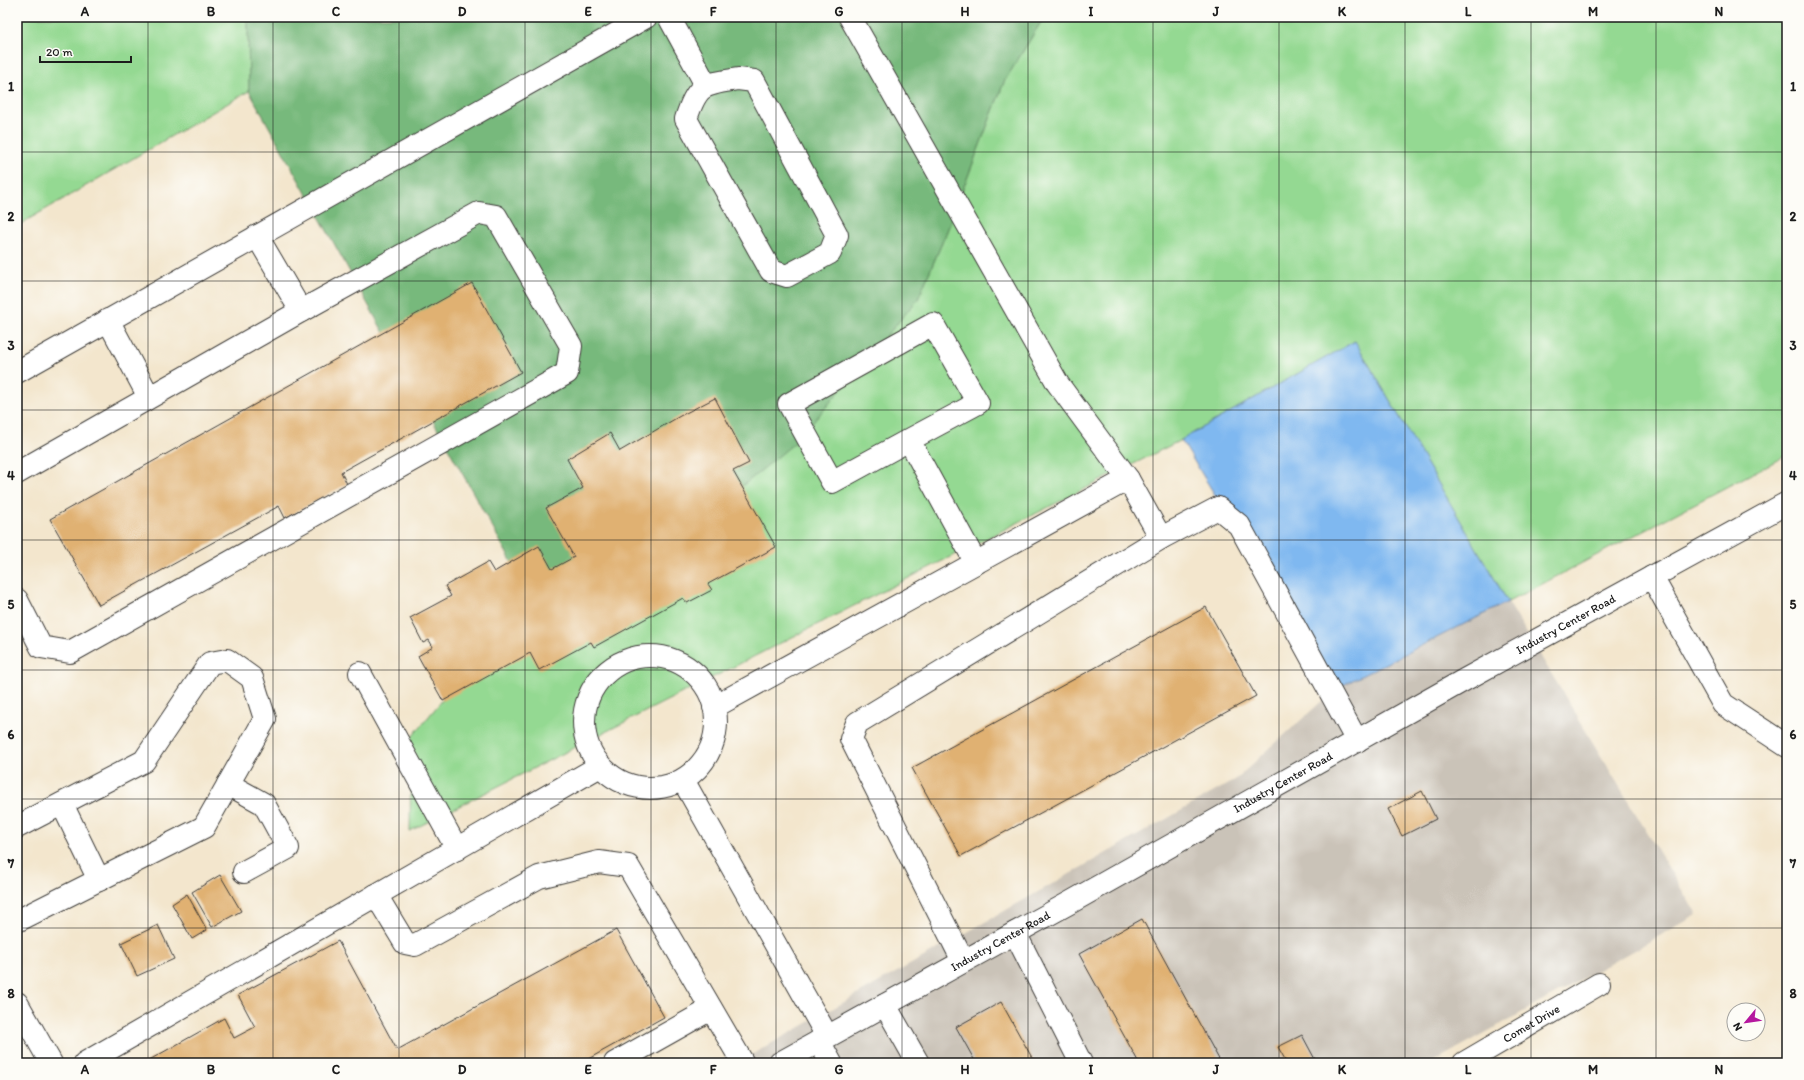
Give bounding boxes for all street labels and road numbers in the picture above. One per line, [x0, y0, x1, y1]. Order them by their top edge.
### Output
street label: Industry Center Road [1514, 591, 1618, 657]
street label: Industry Center Road [1231, 749, 1335, 816]
street label: Industry Center Road [948, 908, 1053, 974]
street label: Comet Drive [1500, 1001, 1563, 1046]

